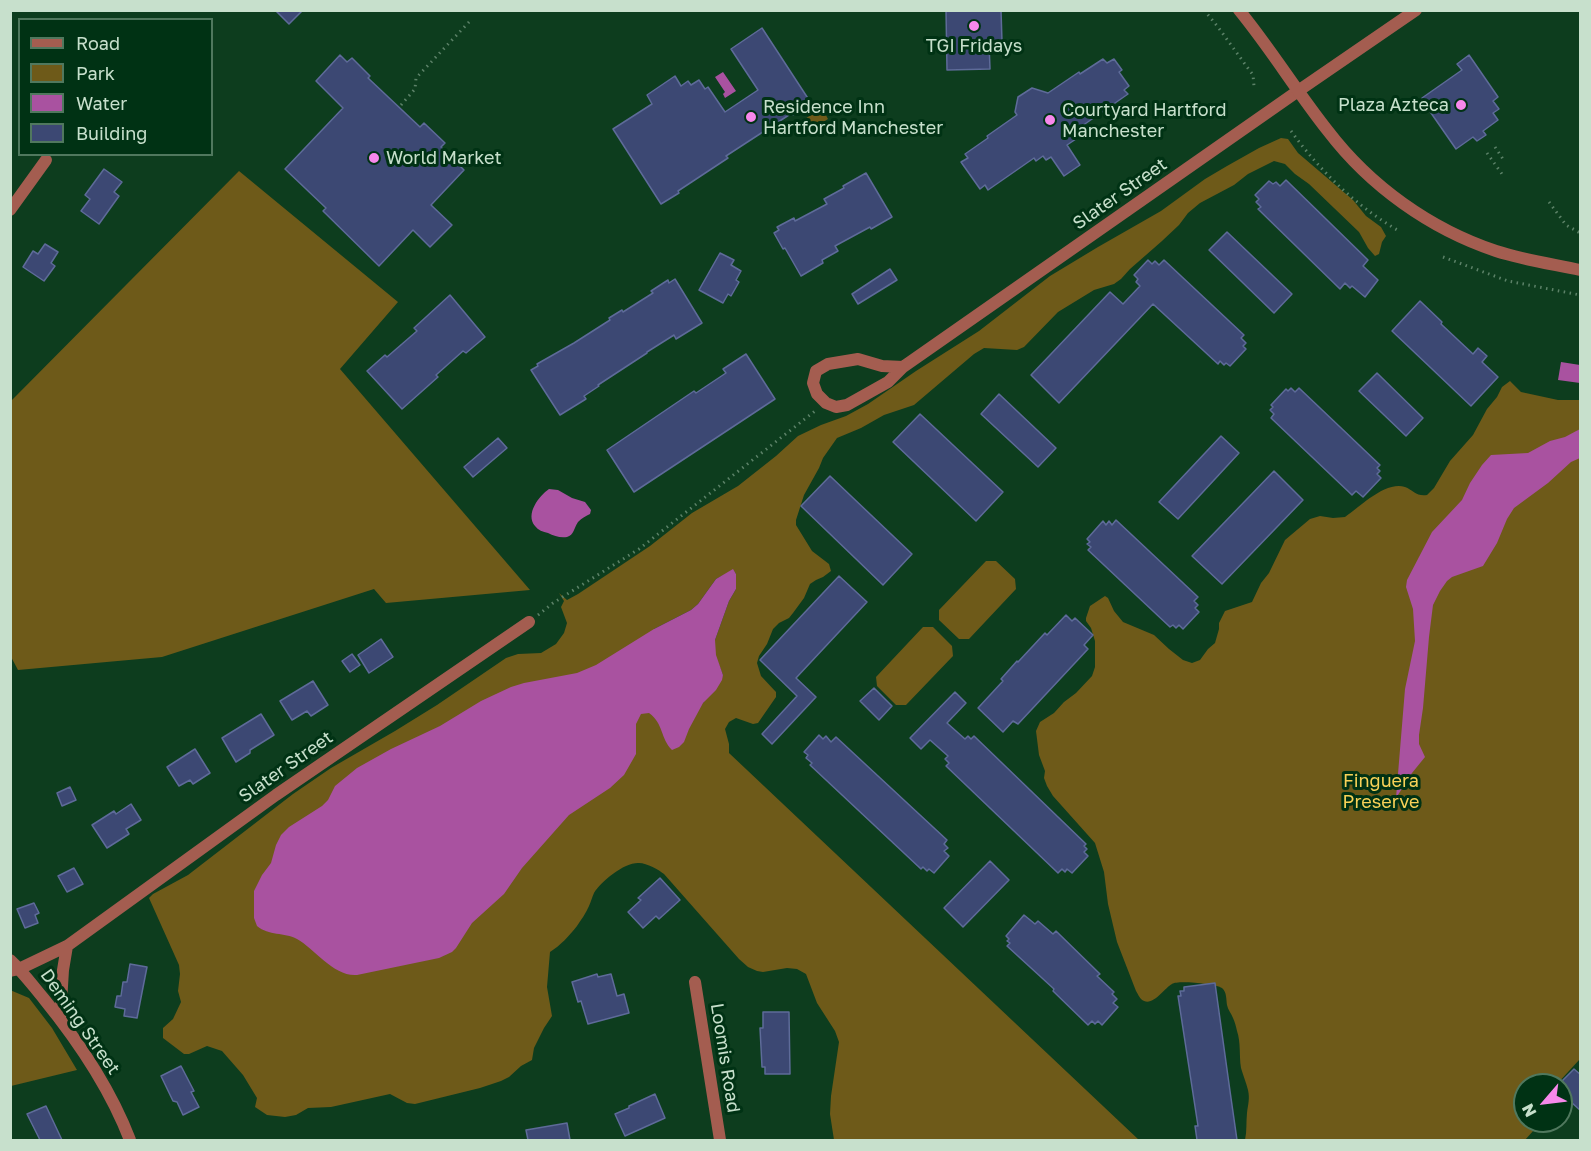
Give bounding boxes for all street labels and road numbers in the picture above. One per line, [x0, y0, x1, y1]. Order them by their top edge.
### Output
street label: Slater Street [1069, 154, 1171, 234]
street label: Slater Street [235, 727, 337, 807]
street label: Deming Street [36, 965, 124, 1079]
street label: Loomis Road [706, 1002, 744, 1114]

